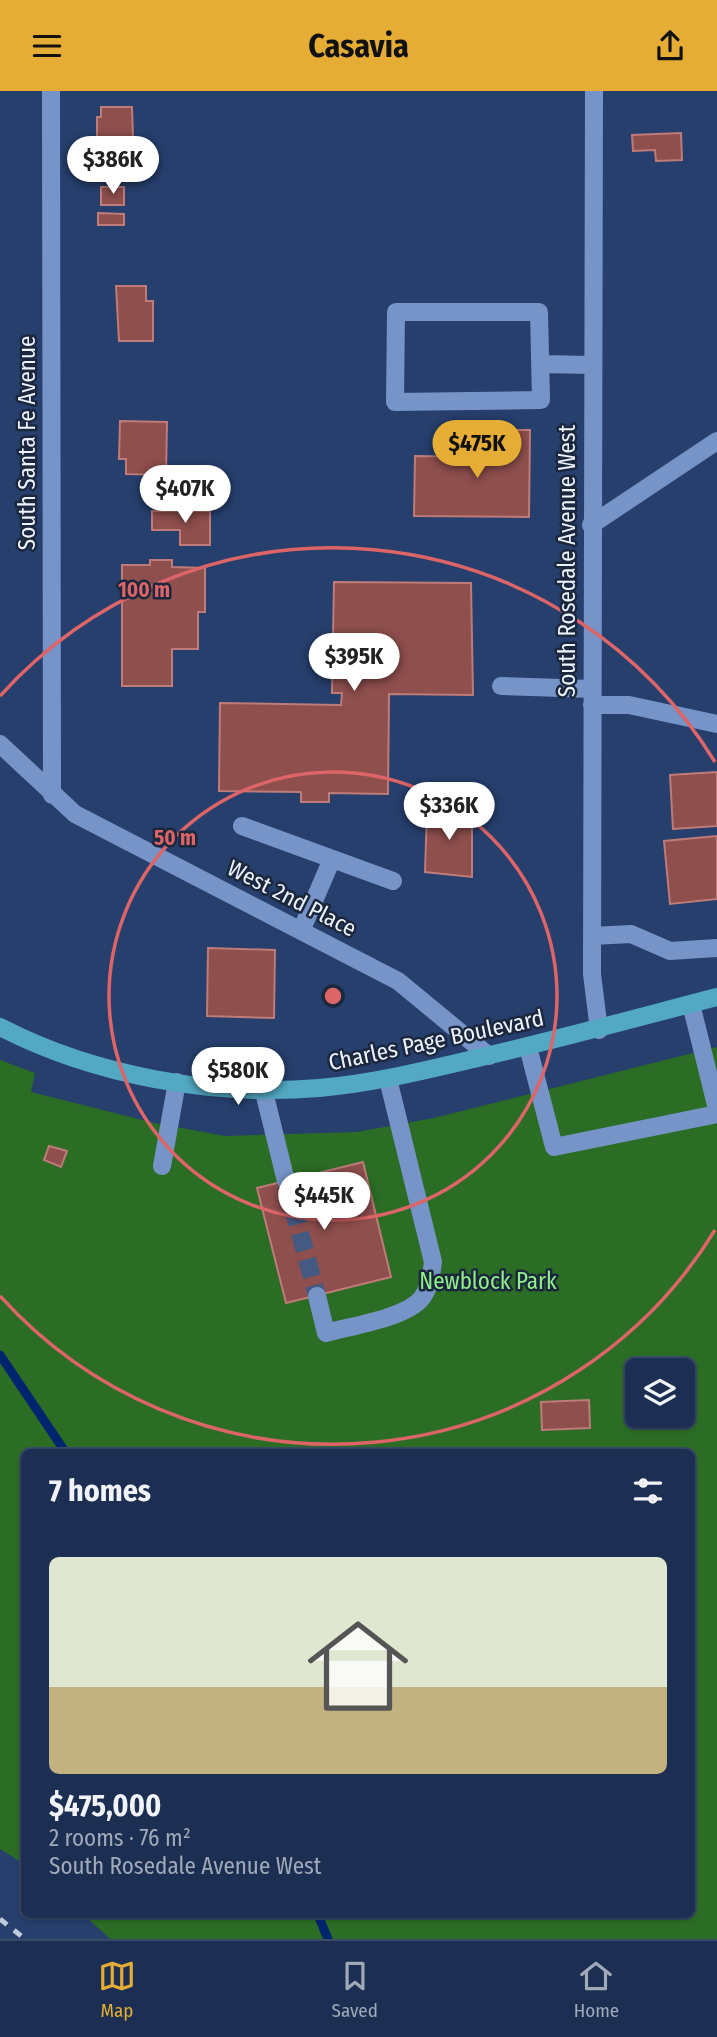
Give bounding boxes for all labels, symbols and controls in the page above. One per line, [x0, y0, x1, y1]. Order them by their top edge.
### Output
icon: menu [28, 27, 66, 65]
text: Casavia [308, 27, 409, 65]
icon: share [651, 27, 689, 65]
pin: $386K [64, 137, 162, 196]
text: $386K [83, 145, 143, 173]
street label: South Santa Fe Avenue [13, 336, 41, 550]
pin: $475K [428, 421, 526, 480]
street label: South Rosedale Avenue West [553, 424, 581, 697]
text: $475K [448, 429, 506, 457]
pin: $407K [136, 465, 234, 525]
text: $407K [156, 474, 214, 502]
text: 100 m [118, 577, 170, 603]
pin: $395K [305, 633, 403, 693]
text: $395K [325, 642, 383, 670]
pin: $336K [400, 783, 498, 842]
text: $336K [420, 791, 478, 819]
text: 50 m [154, 825, 196, 851]
street label: West 2nd Place [223, 854, 361, 942]
centre of rings [321, 984, 345, 1008]
street label: Charles Page Boulevard [326, 1004, 546, 1076]
pin: $580K [189, 1047, 287, 1107]
text: $580K [208, 1056, 268, 1084]
pin: $445K [275, 1173, 373, 1232]
text: $445K [294, 1181, 354, 1209]
park label: Newblock Park [419, 1267, 557, 1295]
map controls [625, 1358, 695, 1428]
button: layers [625, 1358, 695, 1428]
icon: filters [629, 1472, 667, 1510]
text: 7 homes [49, 1473, 151, 1509]
icon: home [295, 1603, 421, 1729]
text: $475,000 [49, 1788, 161, 1824]
text: 2 rooms · 76 m² [49, 1824, 191, 1852]
text: South Rosedale Avenue West [49, 1852, 321, 1880]
tab: Map [98, 1957, 136, 2022]
tab: Saved [332, 1957, 378, 2022]
tab: Home [574, 1957, 619, 2022]

